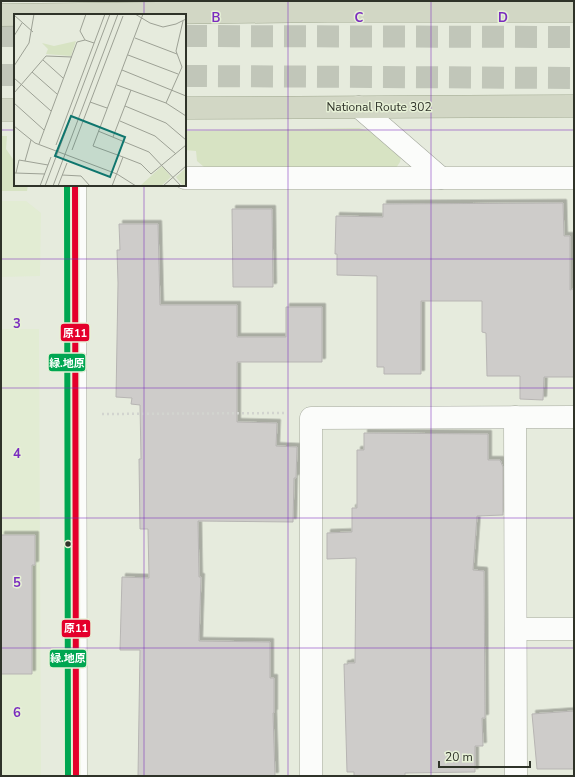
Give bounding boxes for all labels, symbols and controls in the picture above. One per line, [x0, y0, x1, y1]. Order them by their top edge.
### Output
text: B [212, 9, 221, 27]
text: C [355, 9, 364, 27]
text: D [498, 9, 508, 27]
inset map [14, 14, 186, 186]
street label: National Route 302 [326, 99, 432, 115]
text: 3 [13, 315, 21, 333]
line badge: 原11 [60, 323, 90, 342]
text: 原11 [63, 326, 87, 341]
line badge: 緑.地原 [48, 353, 86, 372]
text: 緑.地原 [49, 356, 85, 371]
text: 4 [13, 445, 21, 463]
unlabelled marker [63, 539, 73, 549]
text: 5 [13, 574, 21, 592]
line badge: 原11 [61, 619, 91, 638]
text: 原11 [64, 621, 88, 636]
line badge: 緑.地原 [49, 649, 87, 668]
text: 緑.地原 [50, 651, 86, 666]
text: 6 [13, 704, 21, 722]
scale bar [439, 743, 530, 769]
text: 20 m [445, 749, 473, 765]

